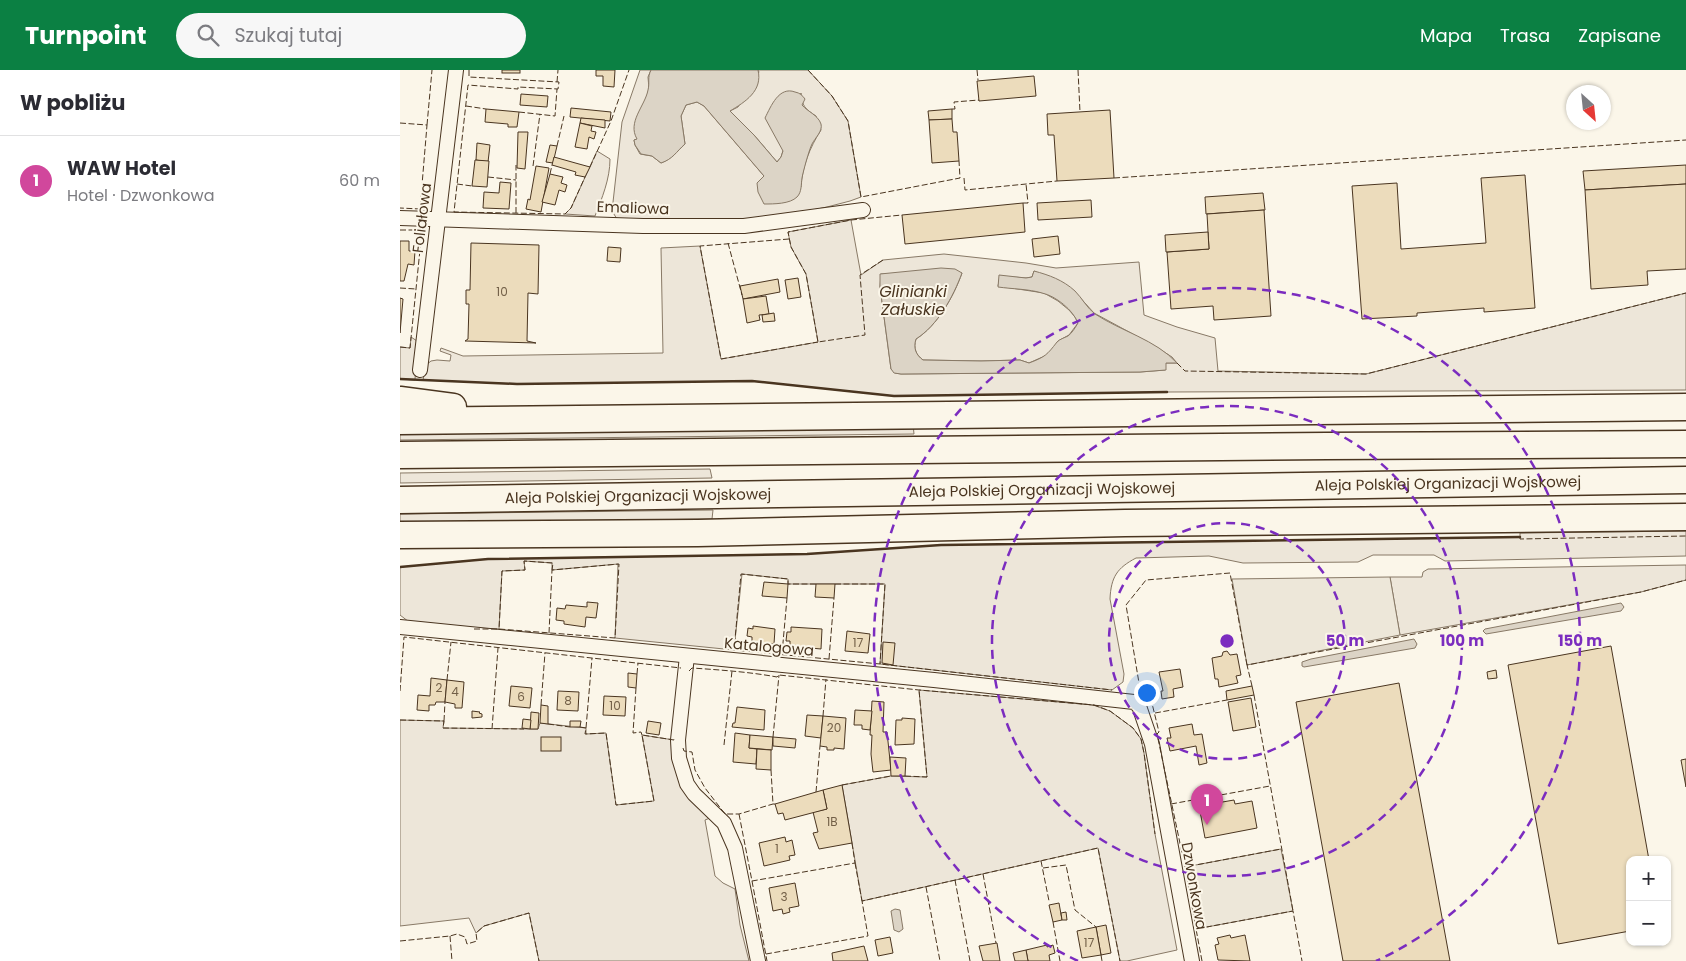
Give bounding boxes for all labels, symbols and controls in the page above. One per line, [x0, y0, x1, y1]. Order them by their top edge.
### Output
search box [176, 13, 526, 58]
text: Turnpoint [25, 19, 146, 52]
icon: search [194, 21, 222, 49]
text: Szukaj tutaj [234, 22, 342, 49]
text: Mapa [1420, 23, 1472, 48]
text: Trasa [1500, 23, 1550, 48]
text: Zapisane [1578, 23, 1661, 48]
north arrow [1566, 85, 1611, 130]
text: W pobliżu [20, 88, 125, 117]
text: WAW Hotel [67, 155, 176, 182]
text: 1 [33, 169, 39, 192]
text: 60 m [339, 169, 380, 192]
street label: Foliałowa [407, 182, 436, 254]
text: Hotel · Dzwonkowa [67, 184, 215, 207]
street label: Emaliowa [596, 196, 670, 219]
water label: Glinianki Załuskie [879, 280, 948, 321]
house number: 10 [496, 283, 508, 300]
street label: Aleja Polskiej Organizacji Wojskowej [1314, 471, 1581, 496]
street label: Aleja Polskiej Organizacji Wojskowej [909, 477, 1175, 502]
street label: Aleja Polskiej Organizacji Wojskowej [505, 483, 771, 508]
text: 50 m [1326, 630, 1364, 651]
text: 100 m [1440, 630, 1484, 651]
text: 150 m [1558, 630, 1602, 651]
street label: Katalogowa [723, 632, 815, 661]
centre of rings [1218, 632, 1236, 650]
house number: 17 [853, 634, 864, 651]
house number: 2 [436, 679, 443, 696]
your location [1134, 680, 1160, 706]
house number: 4 [451, 683, 459, 700]
house number: 6 [517, 688, 525, 705]
house number: 8 [564, 692, 572, 709]
house number: 10 [609, 697, 621, 714]
house number: 20 [827, 719, 841, 736]
pin: 1 [1191, 784, 1223, 825]
house number: 1B [826, 813, 838, 830]
house number: 1 [775, 840, 779, 857]
street label: Dzwonkowa [1176, 840, 1213, 931]
map controls [1626, 856, 1671, 946]
button: + [1626, 856, 1671, 901]
house number: 3 [780, 888, 788, 905]
button: − [1626, 901, 1671, 946]
house number: 17 [1084, 934, 1095, 951]

